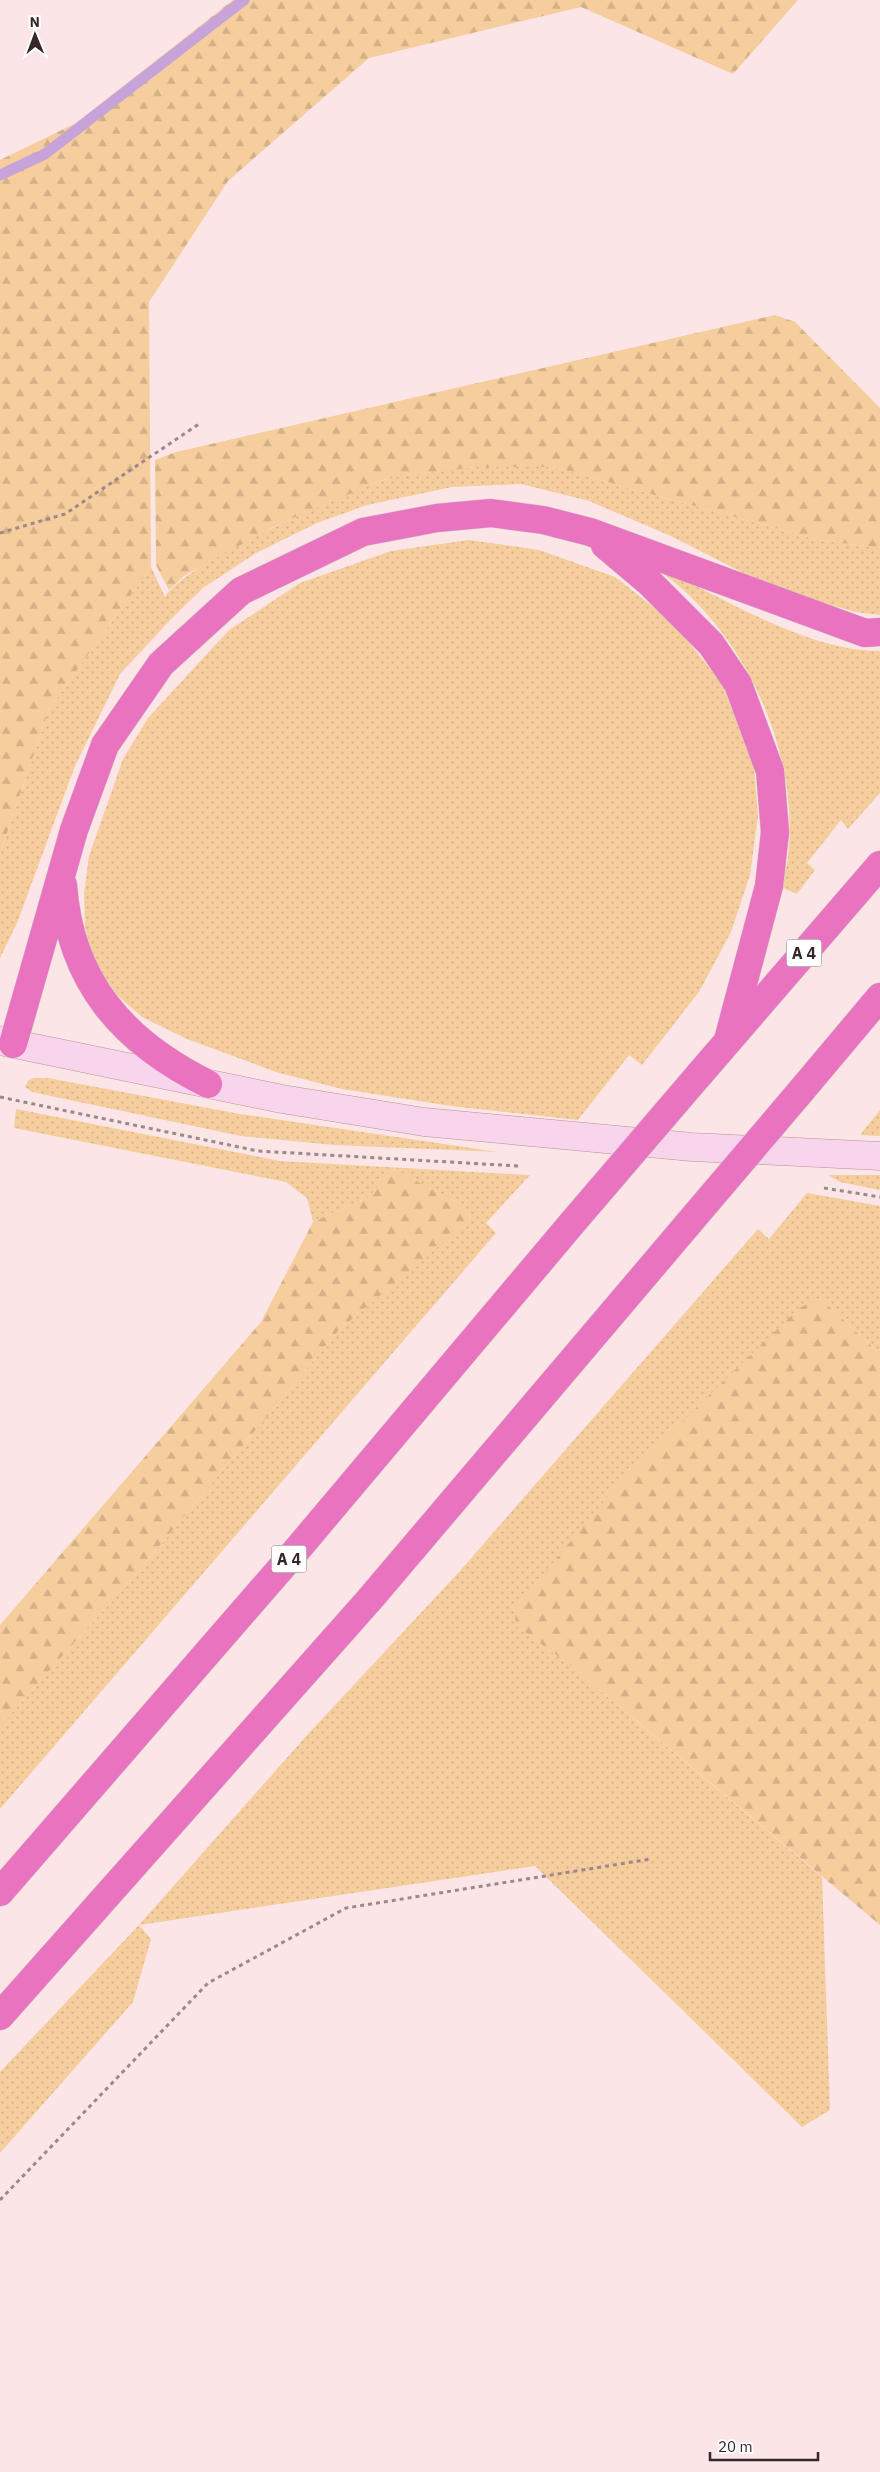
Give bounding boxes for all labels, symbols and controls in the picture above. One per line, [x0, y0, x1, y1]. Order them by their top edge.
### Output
north arrow [10, 10, 60, 60]
text: N [30, 13, 40, 31]
road number: A 4 [786, 940, 822, 966]
road number: A 4 [272, 1546, 306, 1572]
scale bar [710, 2430, 818, 2462]
text: 20 m [718, 2437, 753, 2456]

